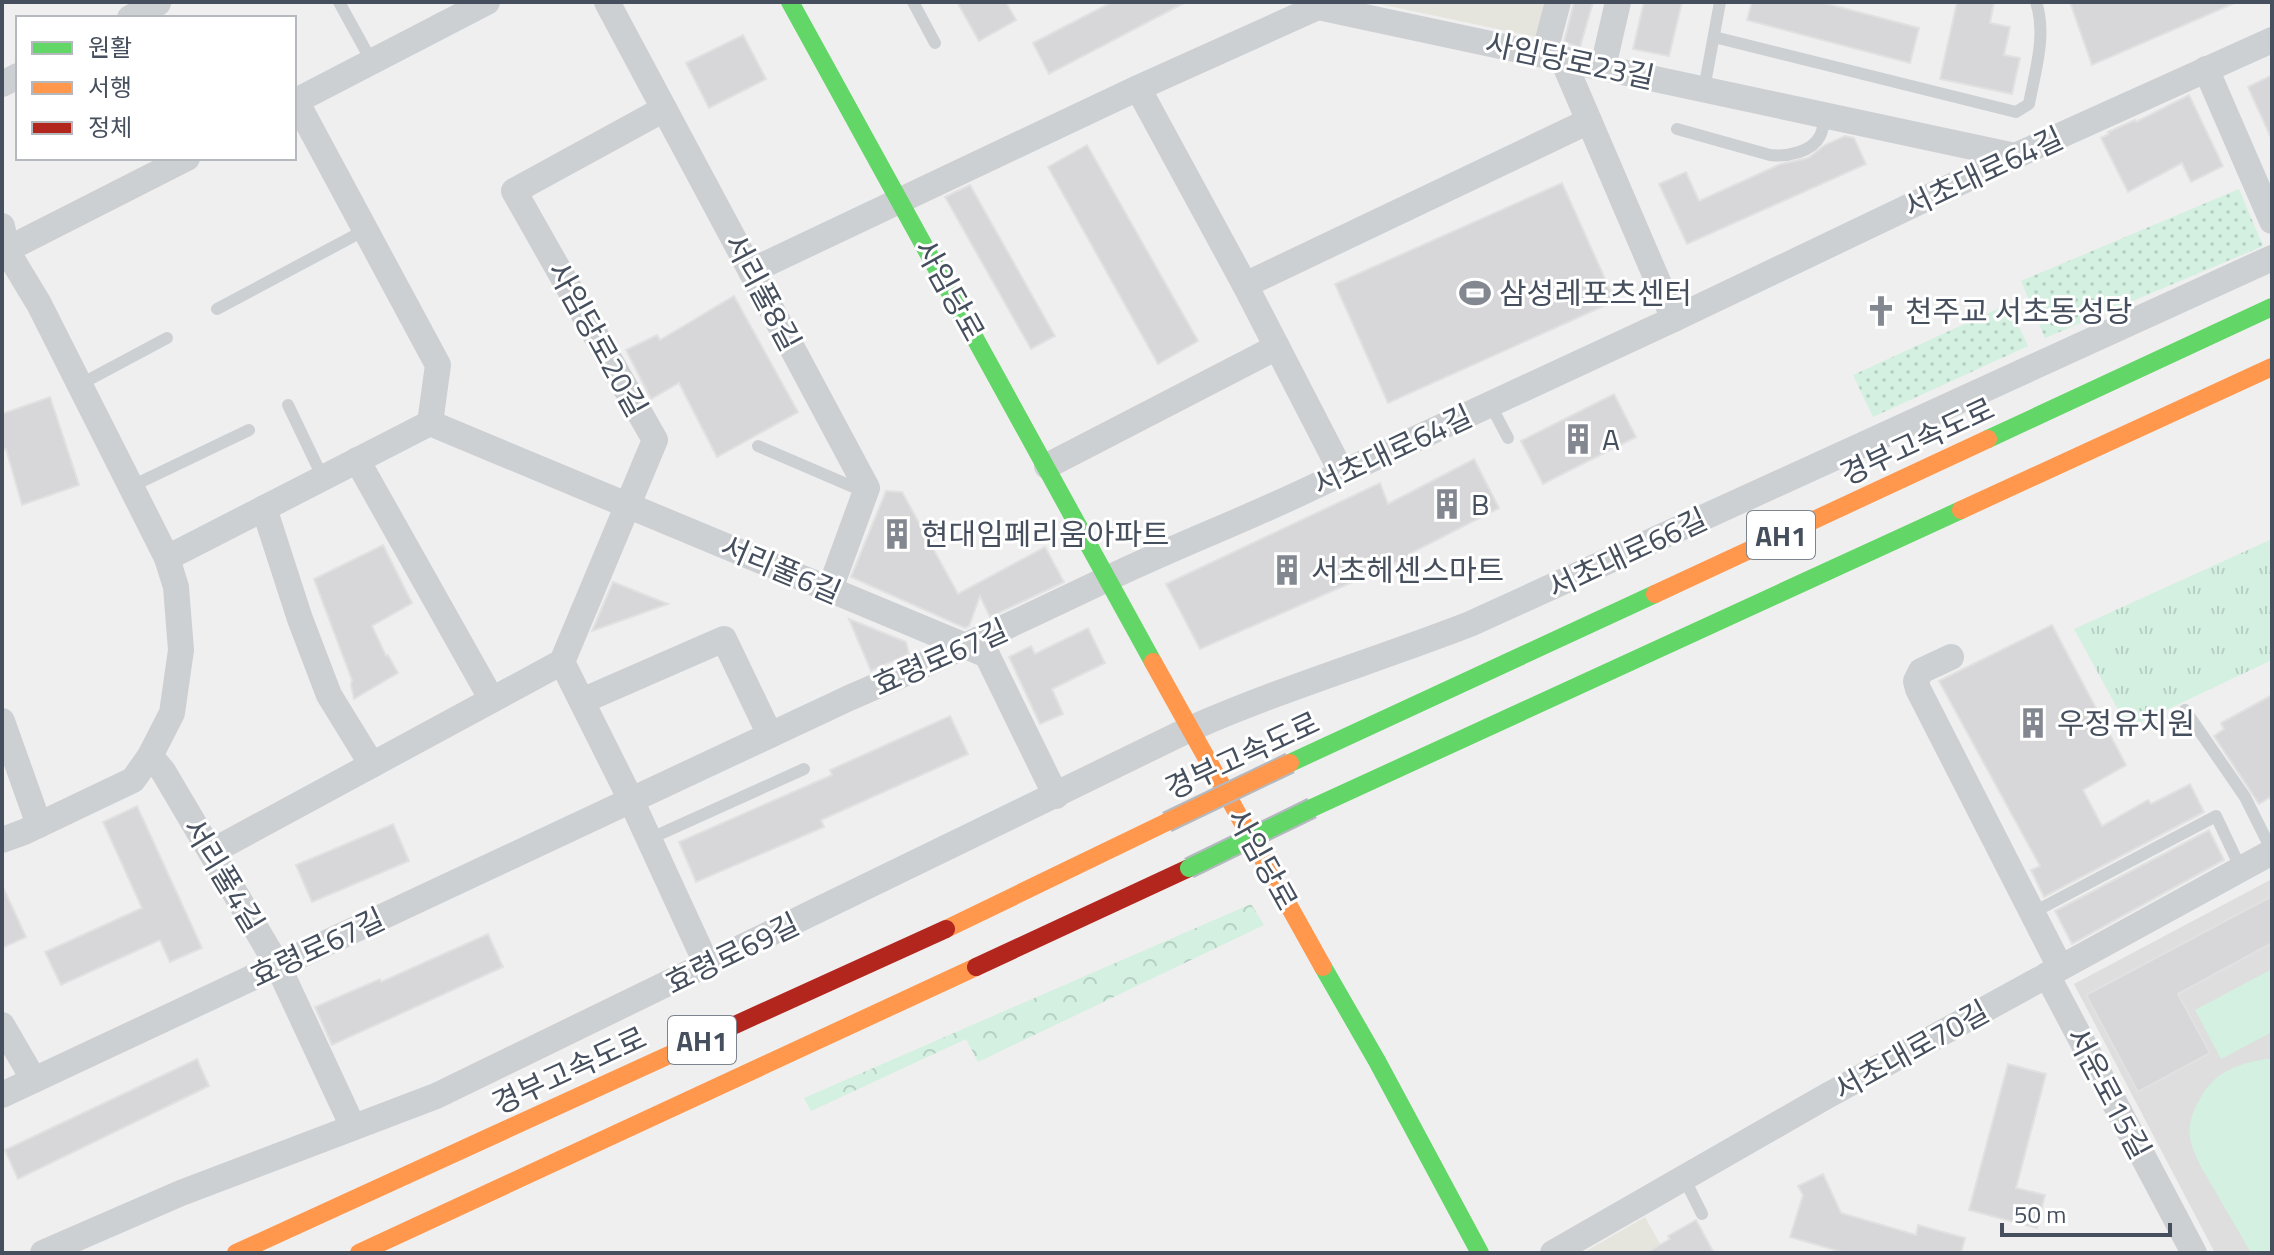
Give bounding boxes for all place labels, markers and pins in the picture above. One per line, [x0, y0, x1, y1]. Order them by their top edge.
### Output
place label: 삼성레포츠센터 [1499, 270, 1692, 316]
sports icon: 삼성레포츠센터 [1458, 276, 1492, 310]
place label: 천주교 서초동성당 [1905, 288, 2132, 334]
church icon: 천주교 서초동성당 [1864, 294, 1898, 328]
place label: A [1602, 416, 1620, 462]
building icon: A [1561, 422, 1595, 456]
place label: B [1471, 481, 1489, 527]
building icon: B [1430, 487, 1464, 521]
place label: 현대임페리움아파트 [921, 511, 1169, 557]
building icon: 현대임페리움아파트 [880, 517, 914, 551]
place label: 서초헤센스마트 [1311, 547, 1504, 593]
building icon: 서초헤센스마트 [1270, 553, 1304, 587]
place label: 우정유치원 [2057, 700, 2195, 746]
building icon: 우정유치원 [2016, 706, 2050, 740]

